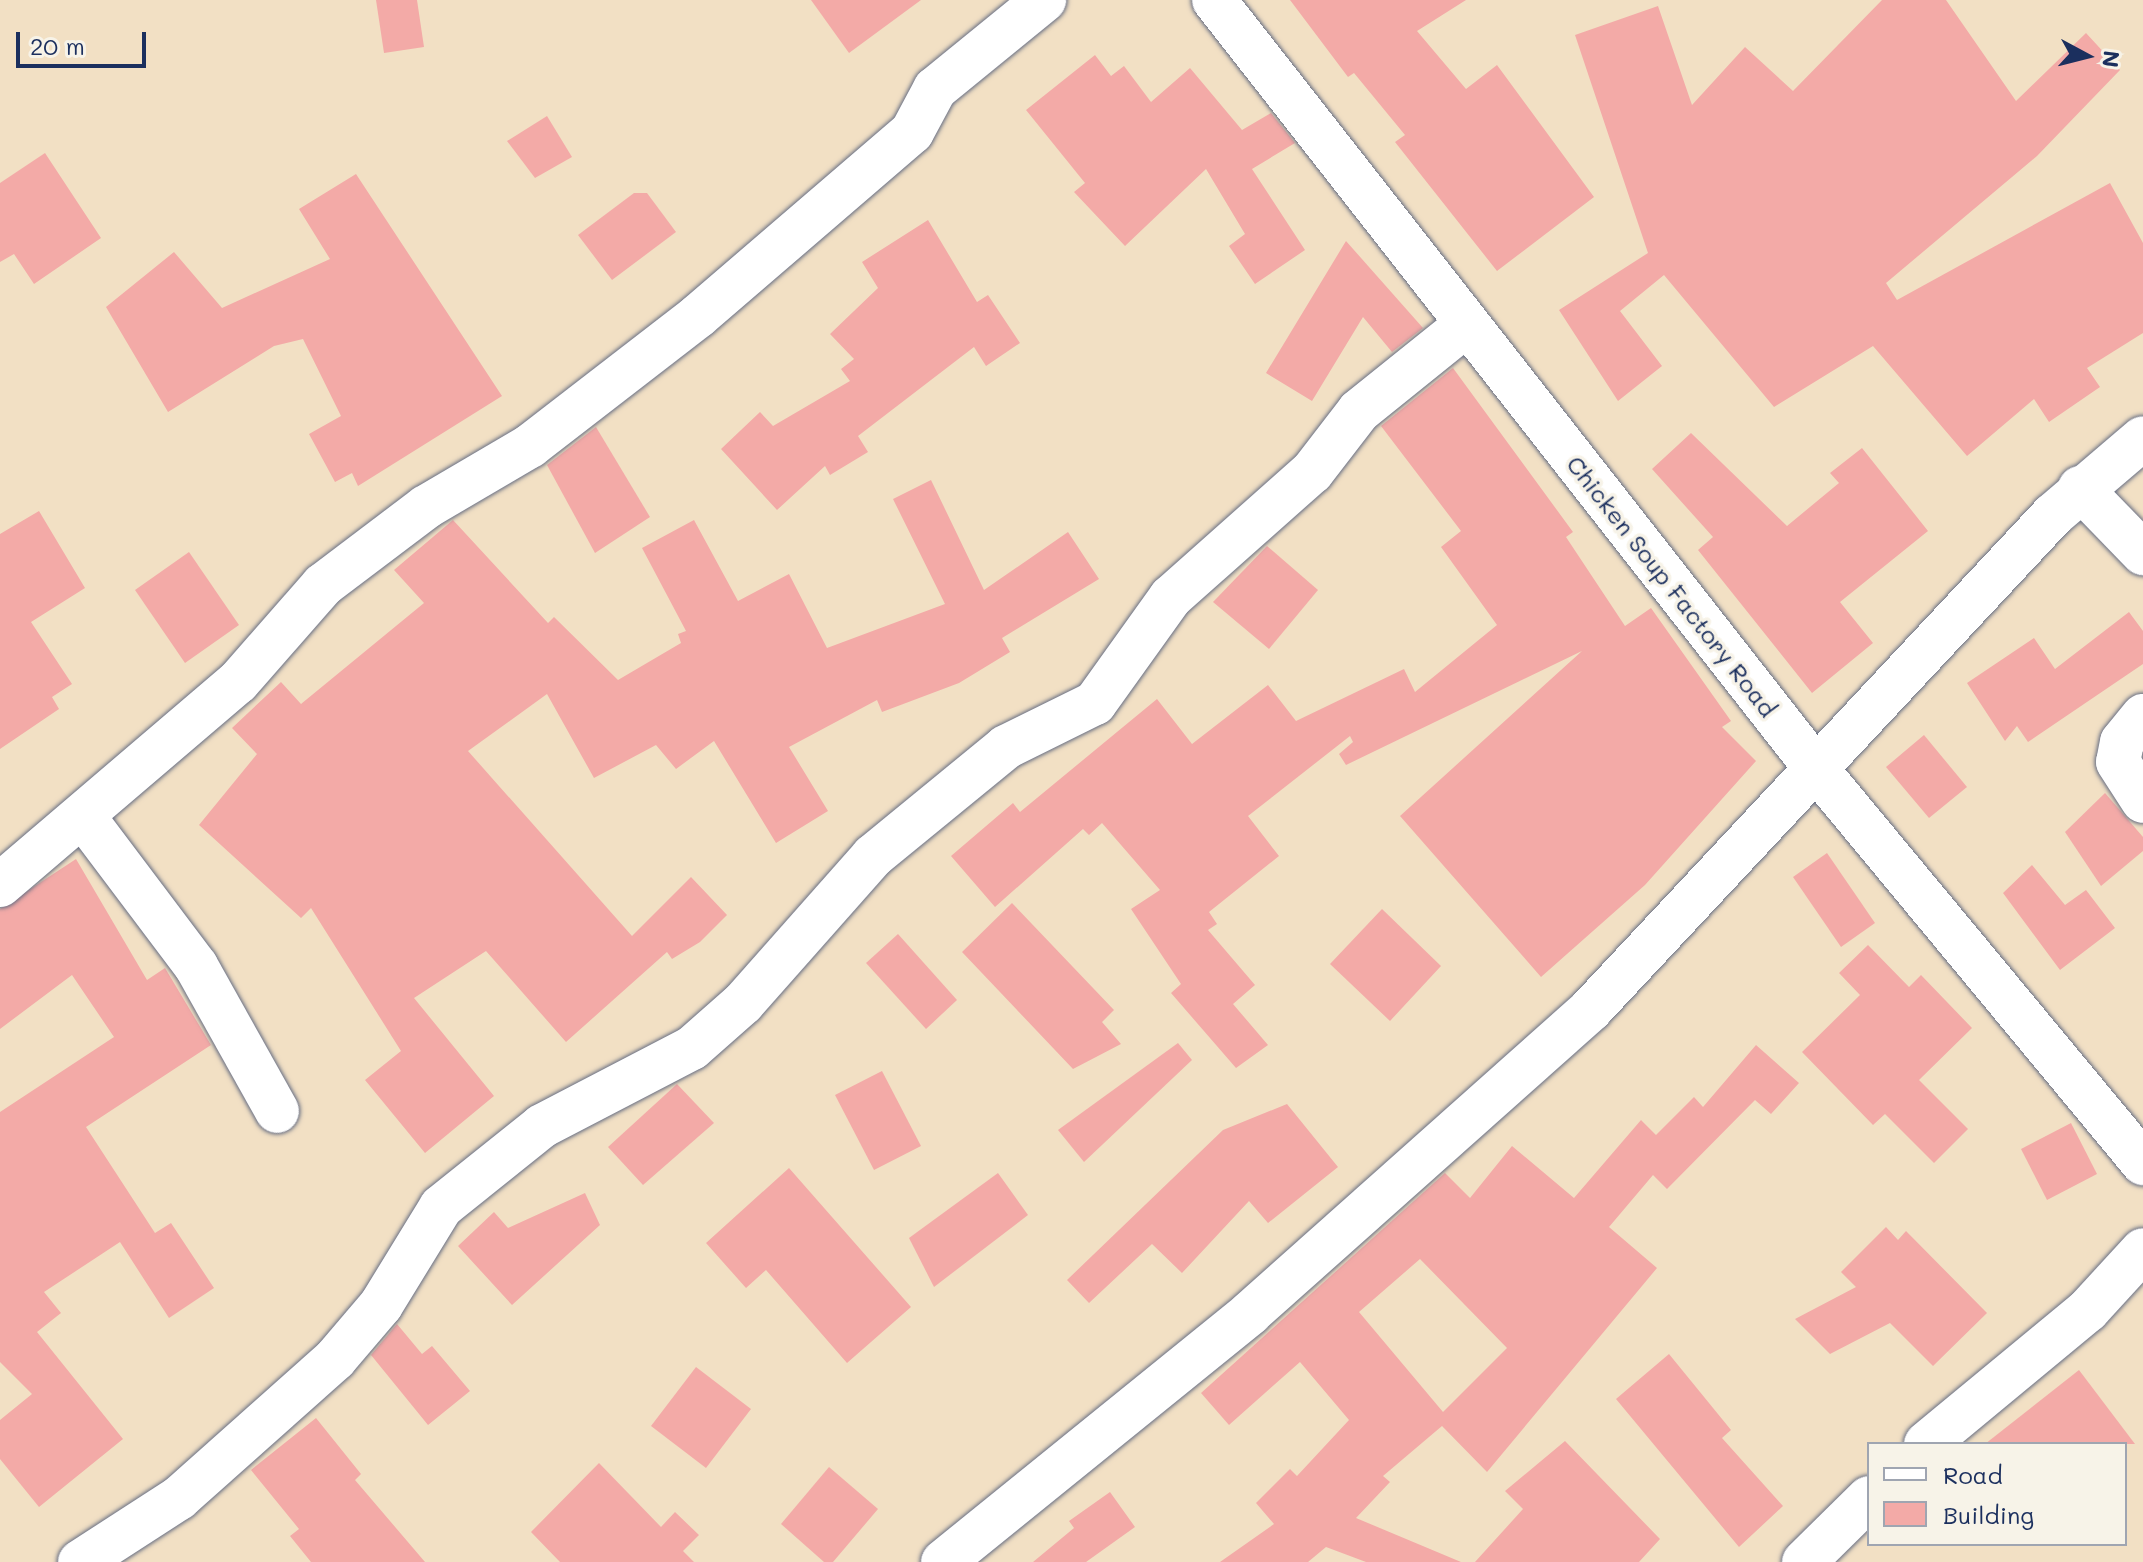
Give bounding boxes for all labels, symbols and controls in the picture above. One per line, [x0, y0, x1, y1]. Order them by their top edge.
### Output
scale bar [20, 16, 150, 66]
north arrow [2047, 16, 2127, 96]
text: 20 m [30, 30, 85, 61]
text: N [2096, 49, 2127, 69]
street label: Chicken Soup Factory Road [1561, 450, 1783, 722]
legend [1867, 1442, 2127, 1546]
text: Road [1943, 1459, 2003, 1490]
text: Building [1943, 1499, 2034, 1530]

